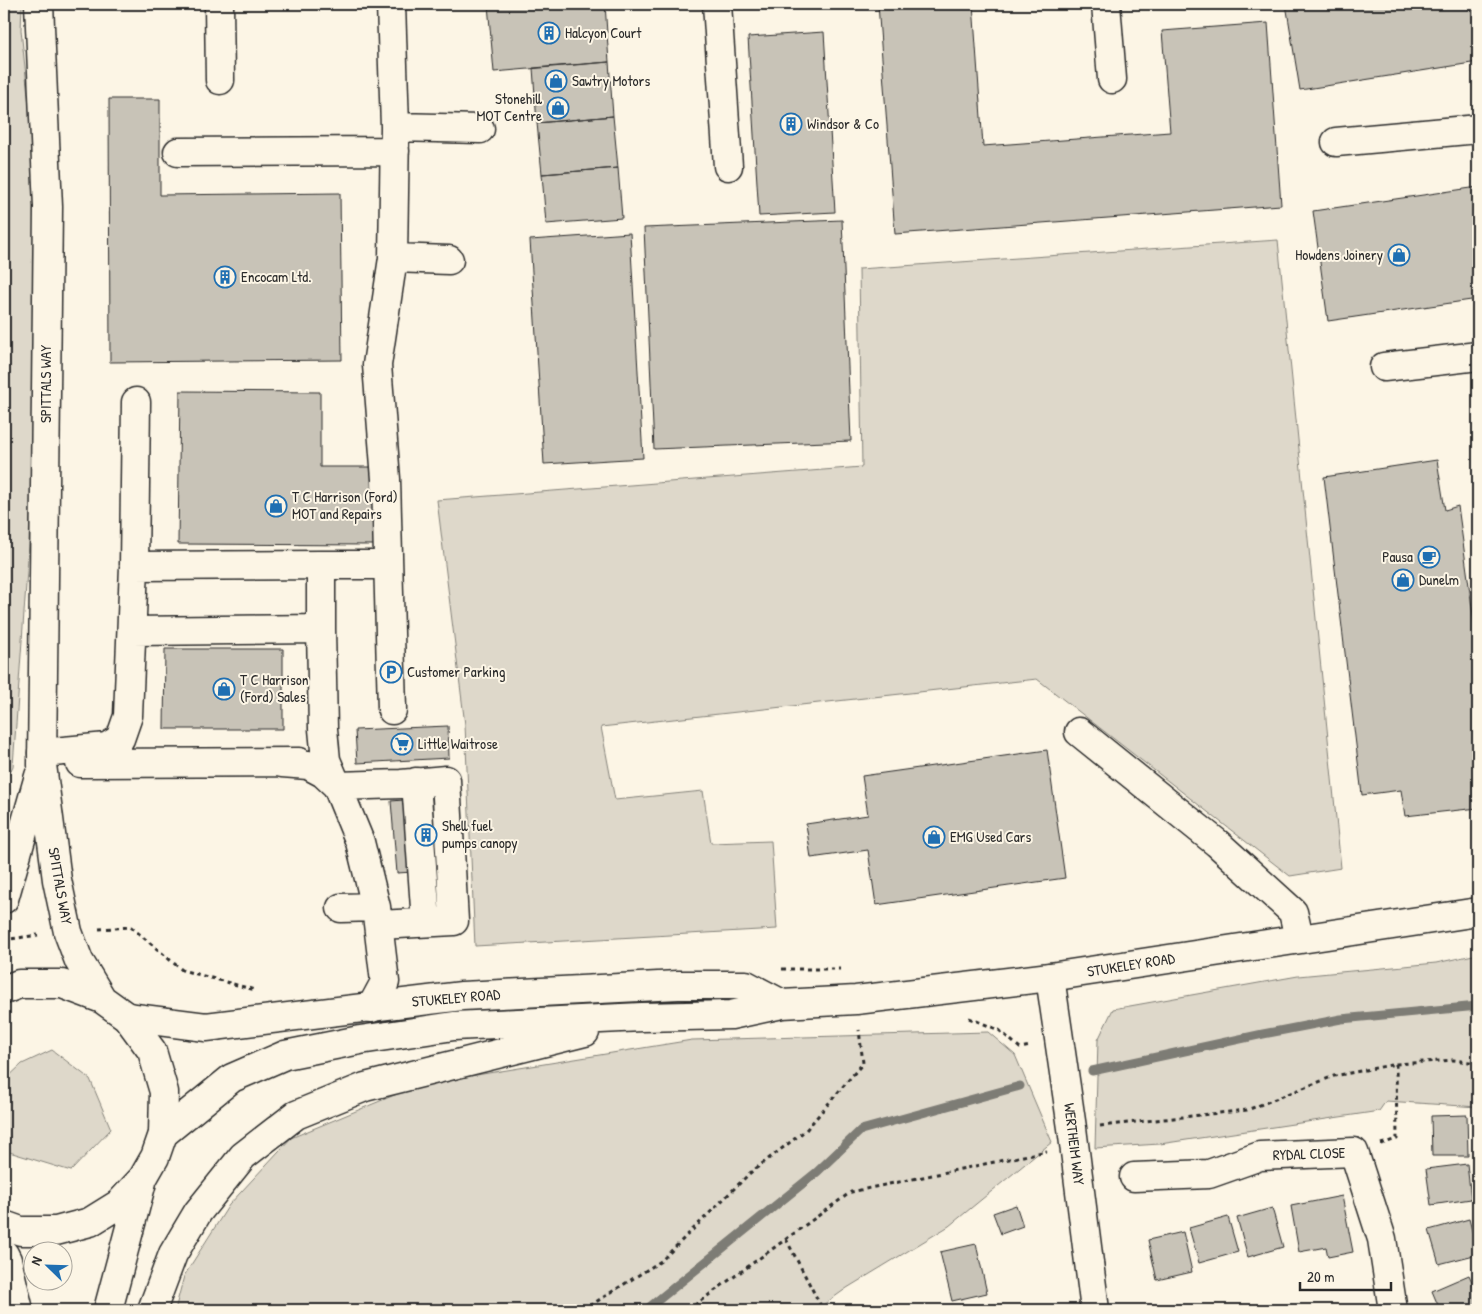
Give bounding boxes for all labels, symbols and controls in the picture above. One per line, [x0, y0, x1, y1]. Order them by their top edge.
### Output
building icon: Halcyon Court [537, 21, 561, 45]
place label: Halcyon Court [565, 22, 642, 43]
shop icon: Sawtry Motors [544, 69, 568, 93]
place label: Sawtry Motors [572, 70, 650, 91]
place label: Stonehill MOT Centre [476, 88, 543, 126]
shop icon: Stonehill MOT Centre [546, 96, 570, 120]
building icon: Windsor & Co [779, 112, 803, 136]
place label: Windsor & Co [807, 113, 879, 134]
shop icon: Howdens Joinery [1387, 243, 1411, 267]
place label: Howdens Joinery [1295, 244, 1383, 265]
building icon: Encocam Ltd. [213, 265, 237, 289]
place label: Encocam Ltd. [241, 266, 311, 287]
street label: SPITTALS WAY [35, 345, 56, 423]
place label: T C Harrison (Ford) MOT and Repairs [292, 486, 398, 524]
shop icon: T C Harrison (Ford) MOT and Repairs [264, 494, 288, 518]
cafe icon: Pausa [1417, 545, 1441, 569]
place label: Pausa [1382, 546, 1413, 567]
shop icon: Dunelm [1391, 568, 1415, 592]
place label: Dunelm [1419, 569, 1459, 590]
parking icon: Customer Parking [379, 660, 403, 684]
place label: Customer Parking [407, 661, 506, 682]
place label: T C Harrison (Ford) Sales [240, 669, 309, 707]
shop icon: T C Harrison (Ford) Sales [212, 677, 236, 701]
supermarket icon: Little Waitrose [390, 732, 414, 756]
place label: Little Waitrose [418, 733, 498, 754]
place label: Shell fuel pumps canopy [442, 815, 518, 853]
building icon: Shell fuel pumps canopy [414, 823, 438, 847]
shop icon: EMG Used Cars [922, 825, 946, 849]
place label: EMG Used Cars [950, 826, 1031, 847]
street label: SPITTALS WAY [43, 846, 78, 927]
street label: STUKELEY ROAD [1086, 947, 1177, 982]
street label: STUKELEY ROAD [411, 983, 502, 1012]
street label: WERTHEIM WAY [1059, 1102, 1090, 1186]
street label: RYDAL CLOSE [1272, 1142, 1346, 1165]
north arrow [22, 1242, 72, 1292]
text: N [25, 1253, 46, 1268]
scale bar [1300, 1259, 1391, 1291]
text: 20 m [1307, 1266, 1334, 1287]

